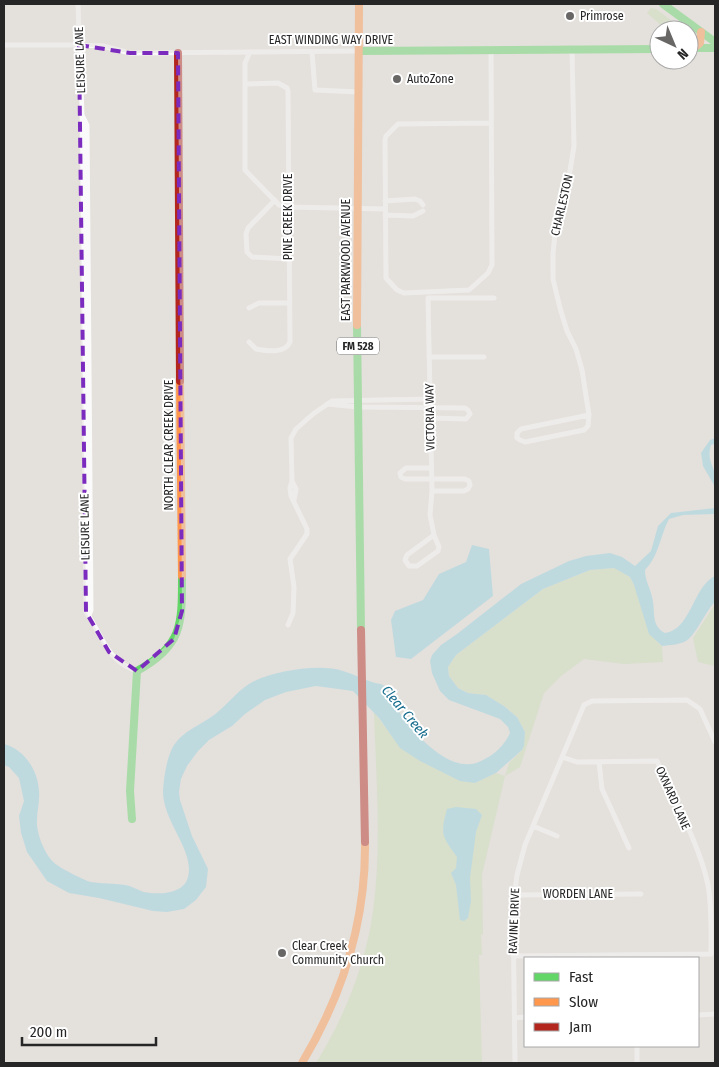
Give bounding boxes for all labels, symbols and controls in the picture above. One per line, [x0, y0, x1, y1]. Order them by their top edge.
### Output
place label: Primrose [580, 9, 624, 23]
marker: Primrose [564, 10, 576, 22]
north arrow [649, 20, 699, 70]
street label: LEISURE LANE [72, 26, 88, 94]
street label: EAST WINDING WAY DRIVE [269, 33, 394, 47]
text: N [674, 45, 692, 63]
place label: AutoZone [407, 72, 454, 86]
marker: AutoZone [391, 73, 403, 85]
street label: PINE CREEK DRIVE [281, 173, 295, 260]
street label: CHARLESTON [548, 173, 576, 237]
street label: EAST PARKWOOD AVENUE [339, 198, 353, 321]
road number: FM 528 [337, 338, 379, 354]
street label: NORTH CLEAR CREEK DRIVE [162, 379, 176, 510]
street label: VICTORIA WAY [422, 383, 438, 451]
street label: LEISURE LANE [77, 493, 93, 560]
water label: Clear Creek [378, 682, 432, 742]
street label: OXNARD LANE [653, 764, 693, 832]
street label: RAVINE DRIVE [506, 887, 522, 954]
street label: WORDEN LANE [543, 887, 614, 901]
place label: Clear Creek Community Church [292, 939, 384, 967]
marker: Clear Creek Community Church [276, 947, 288, 959]
legend [524, 957, 699, 1047]
text: Fast [569, 968, 593, 986]
text: Slow [569, 993, 598, 1011]
scale bar [22, 1014, 156, 1046]
text: Jam [569, 1018, 592, 1036]
text: 200 m [30, 1023, 67, 1041]

